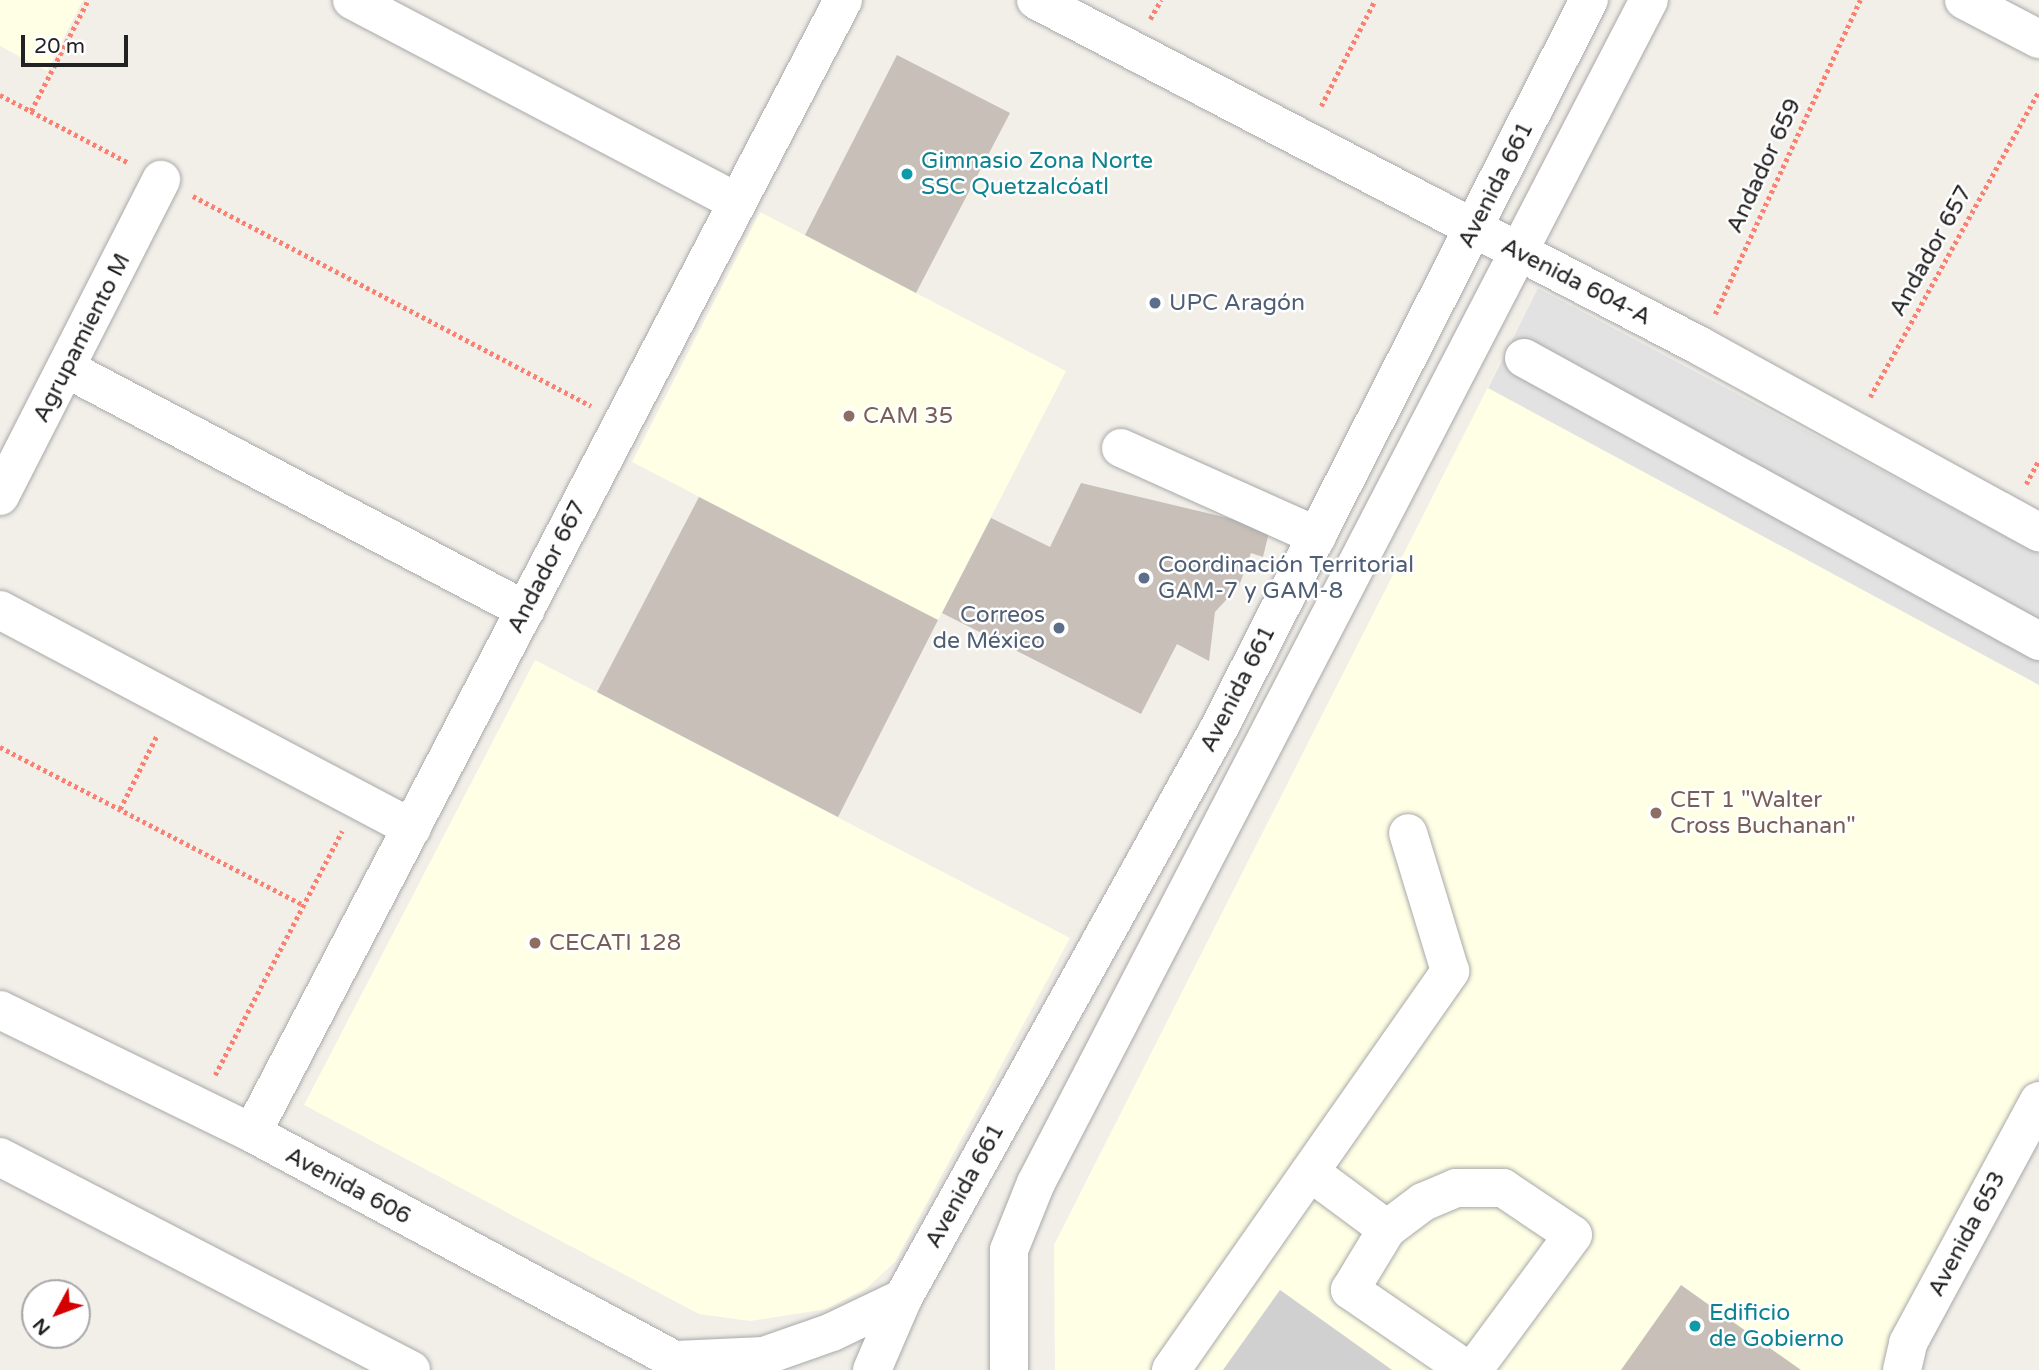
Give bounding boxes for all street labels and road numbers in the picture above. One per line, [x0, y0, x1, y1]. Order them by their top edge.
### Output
street label: Andador 659 [1721, 94, 1807, 238]
street label: Avenida 661 [1452, 117, 1540, 253]
street label: Andador 657 [1884, 181, 1978, 321]
street label: Avenida 604-A [1497, 232, 1655, 332]
street label: Agrupamiento M [27, 249, 137, 427]
street label: Andador 667 [502, 496, 592, 638]
street label: Avenida 661 [1194, 621, 1282, 757]
street label: Avenida 661 [920, 1119, 1010, 1253]
street label: Avenida 606 [281, 1141, 415, 1231]
street label: Avenida 653 [1922, 1167, 2012, 1301]

